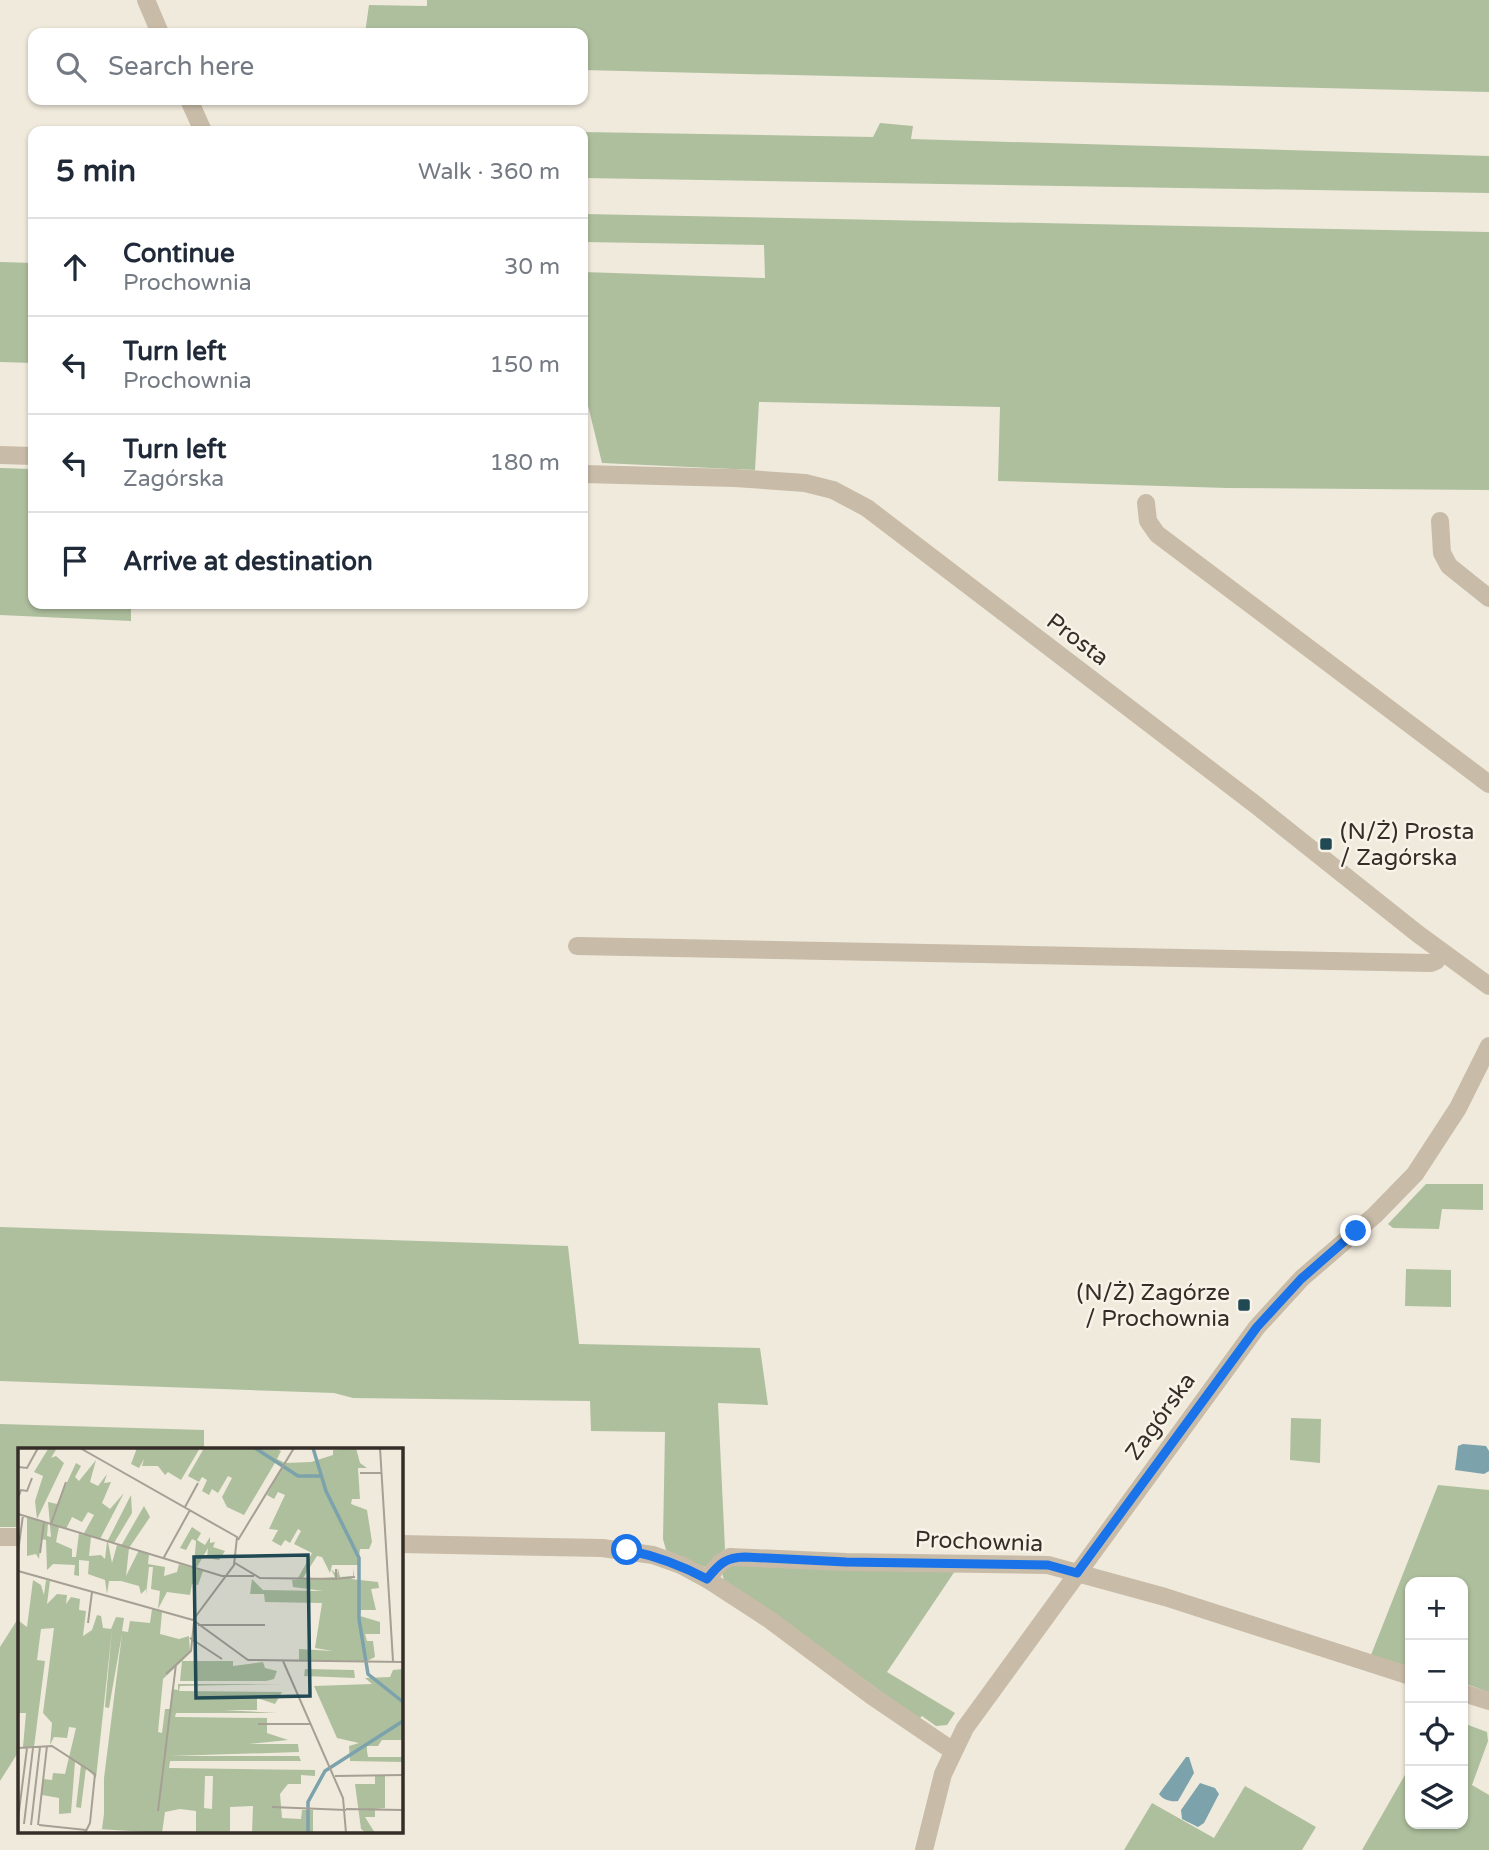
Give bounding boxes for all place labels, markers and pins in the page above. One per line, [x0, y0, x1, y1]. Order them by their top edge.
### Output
place label: (N/Ż) Prosta / Zagórska [1340, 818, 1474, 872]
marker: (N/Ż) Prosta / Zagórska [1318, 836, 1334, 852]
place label: (N/Ż) Zagórze / Prochownia [1077, 1279, 1230, 1333]
marker: (N/Ż) Zagórze / Prochownia [1236, 1297, 1252, 1313]

